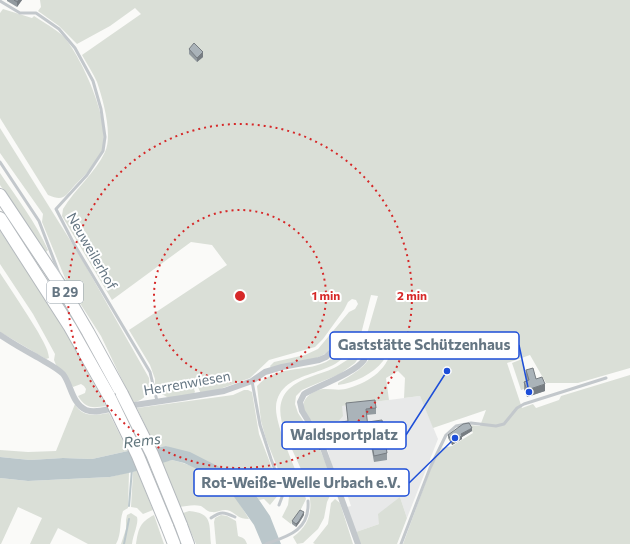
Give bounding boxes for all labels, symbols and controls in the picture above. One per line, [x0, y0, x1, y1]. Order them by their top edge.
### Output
street label: Neuweilerhof [64, 209, 122, 293]
road number: B 29 [47, 281, 83, 303]
text: 1 min [312, 288, 340, 302]
text: 2 min [397, 288, 427, 302]
centre of rings [233, 289, 247, 303]
callout: Gaststätte Schützenhaus [330, 332, 519, 359]
text: Gaststätte Schützenhaus [338, 335, 510, 353]
street label: Herrenwiesen [142, 366, 232, 399]
callout: Waldsportplatz [282, 422, 406, 449]
text: Waldsportplatz [290, 425, 398, 443]
water label: Rems [122, 429, 162, 451]
callout: Rot-Weiße-Welle Urbach e.V. [194, 469, 409, 496]
text: Rot-Weiße-Welle Urbach e.V. [201, 473, 401, 491]

